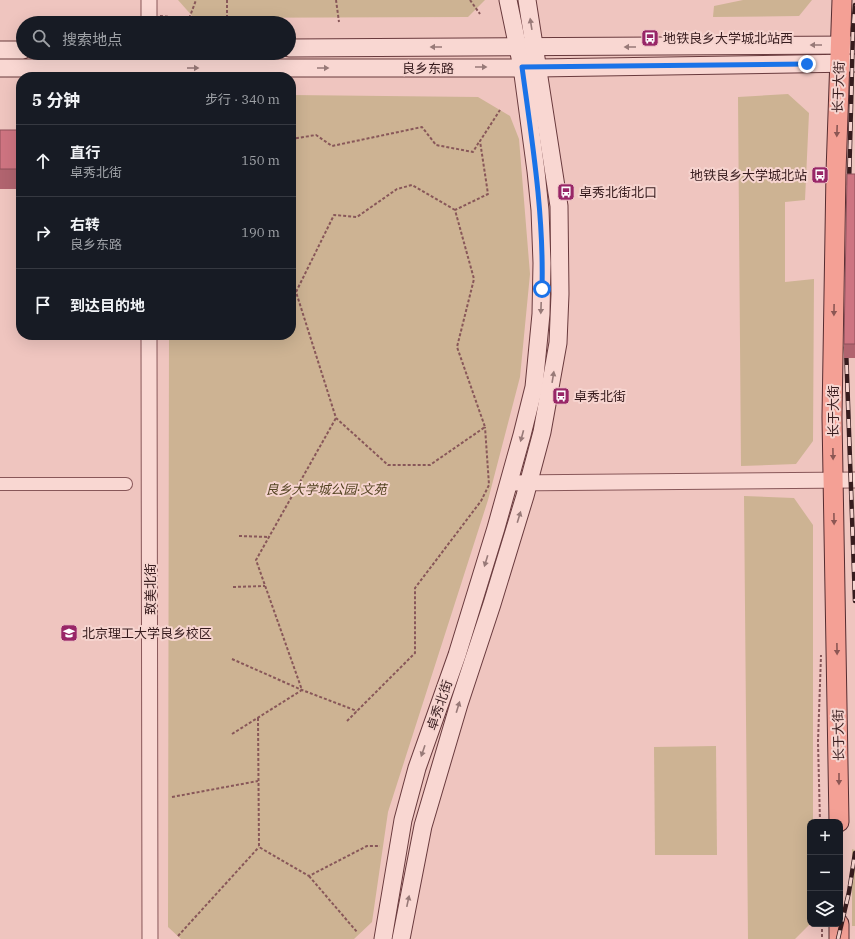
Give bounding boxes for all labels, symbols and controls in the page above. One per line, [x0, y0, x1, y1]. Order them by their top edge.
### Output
search box [16, 16, 296, 60]
one-way arrow [528, 17, 534, 30]
icon: search [30, 27, 52, 49]
bus stop icon: 地铁良乡大学城北站西 [640, 28, 660, 48]
text: 搜索地点 [62, 30, 122, 49]
place label: 地铁良乡大学城北站西 [663, 30, 793, 47]
one-way arrow [810, 42, 822, 49]
one-way arrow [429, 44, 442, 50]
one-way arrow [623, 44, 636, 50]
route end [798, 55, 816, 73]
street label: 良乡东路 [402, 60, 454, 77]
street label: 长于大街 [829, 61, 848, 113]
one-way arrow [475, 64, 488, 70]
one-way arrow [187, 65, 200, 71]
one-way arrow [317, 65, 330, 71]
text: 5 分钟 [32, 89, 80, 111]
text: 步行 · 340 m [205, 91, 280, 108]
one-way arrow [834, 125, 840, 138]
text: 直行 [70, 143, 100, 162]
icon: ahead [32, 150, 54, 172]
text: 150 m [241, 152, 280, 169]
text: 卓秀北街 [70, 164, 122, 181]
bus stop icon: 地铁良乡大学城北站 [810, 165, 830, 185]
place label: 地铁良乡大学城北站 [690, 167, 807, 184]
bus stop icon: 卓秀北街北口 [556, 182, 576, 202]
place label: 卓秀北街北口 [579, 184, 657, 201]
text: 右转 [70, 215, 100, 234]
icon: right [32, 222, 54, 244]
text: 190 m [241, 224, 280, 241]
text: 良乡东路 [70, 236, 122, 253]
route start [533, 280, 551, 298]
icon: arrive [32, 294, 54, 316]
text: 到达目的地 [70, 296, 145, 315]
one-way arrow [538, 302, 544, 315]
one-way arrow [831, 304, 837, 317]
one-way arrow [550, 371, 556, 383]
street label: 长于大街 [825, 385, 842, 437]
bus stop icon: 卓秀北街 [551, 386, 571, 406]
place label: 卓秀北街 [574, 388, 626, 405]
one-way arrow [519, 430, 525, 442]
one-way arrow [830, 448, 836, 461]
park label: 良乡大学城公园·文苑 [266, 481, 388, 498]
one-way arrow [516, 510, 522, 522]
one-way arrow [831, 513, 837, 526]
one-way arrow [482, 555, 488, 567]
street label: 致美北街 [142, 563, 159, 615]
school or university icon: 北京理工大学良乡校区 [59, 623, 79, 643]
place label: 北京理工大学良乡校区 [82, 625, 212, 642]
one-way arrow [834, 643, 840, 656]
street label: 卓秀北街 [423, 678, 456, 733]
one-way arrow [455, 701, 461, 713]
street label: 长于大街 [830, 709, 847, 761]
one-way arrow [420, 745, 426, 757]
one-way arrow [836, 773, 842, 786]
map controls [807, 819, 843, 927]
button: + [807, 819, 843, 855]
button: − [807, 855, 843, 891]
button: layers [807, 891, 843, 927]
one-way arrow [405, 895, 411, 907]

